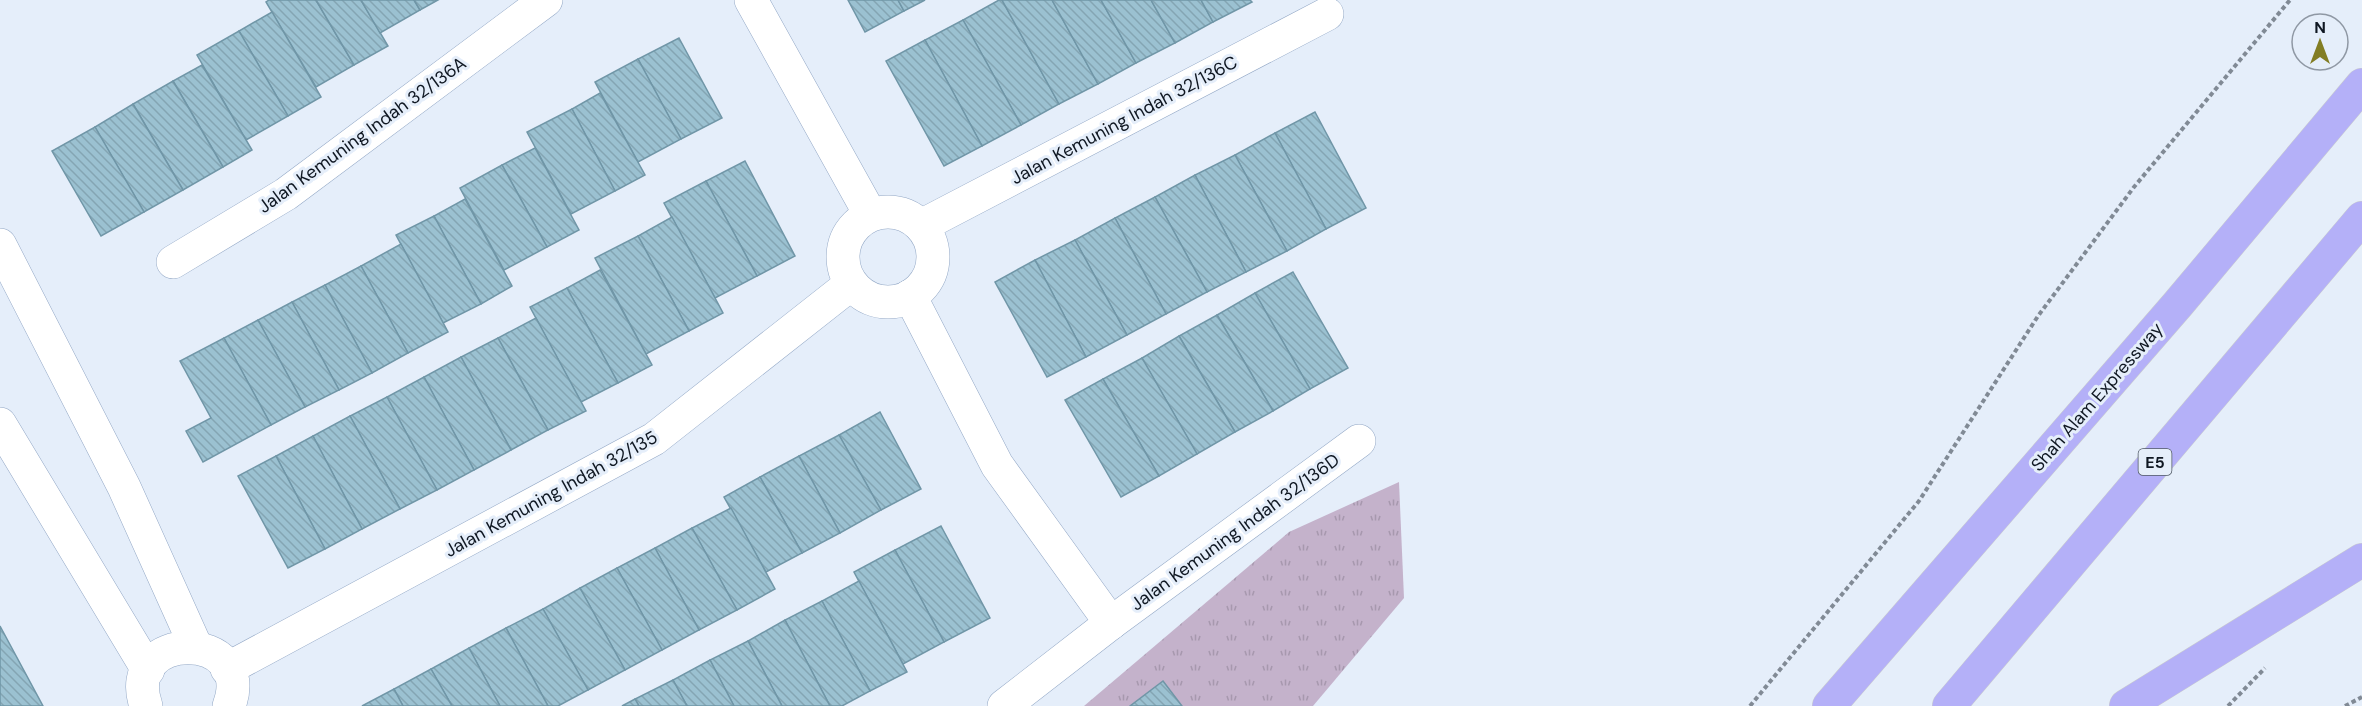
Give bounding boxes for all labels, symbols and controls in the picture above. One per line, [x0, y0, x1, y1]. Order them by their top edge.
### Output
north arrow [2290, 12, 2350, 72]
text: N [2314, 17, 2326, 38]
street label: Jalan Kemuning Indah 32/136C [1007, 50, 1242, 190]
street label: Jalan Kemuning Indah 32/136A [253, 51, 471, 219]
street label: Shah Alam Expressway [2026, 317, 2168, 477]
street label: Jalan Kemuning Indah 32/135 [440, 425, 662, 563]
street label: Jalan Kemuning Indah 32/136D [1126, 448, 1344, 616]
road number: E5 [2138, 449, 2172, 475]

